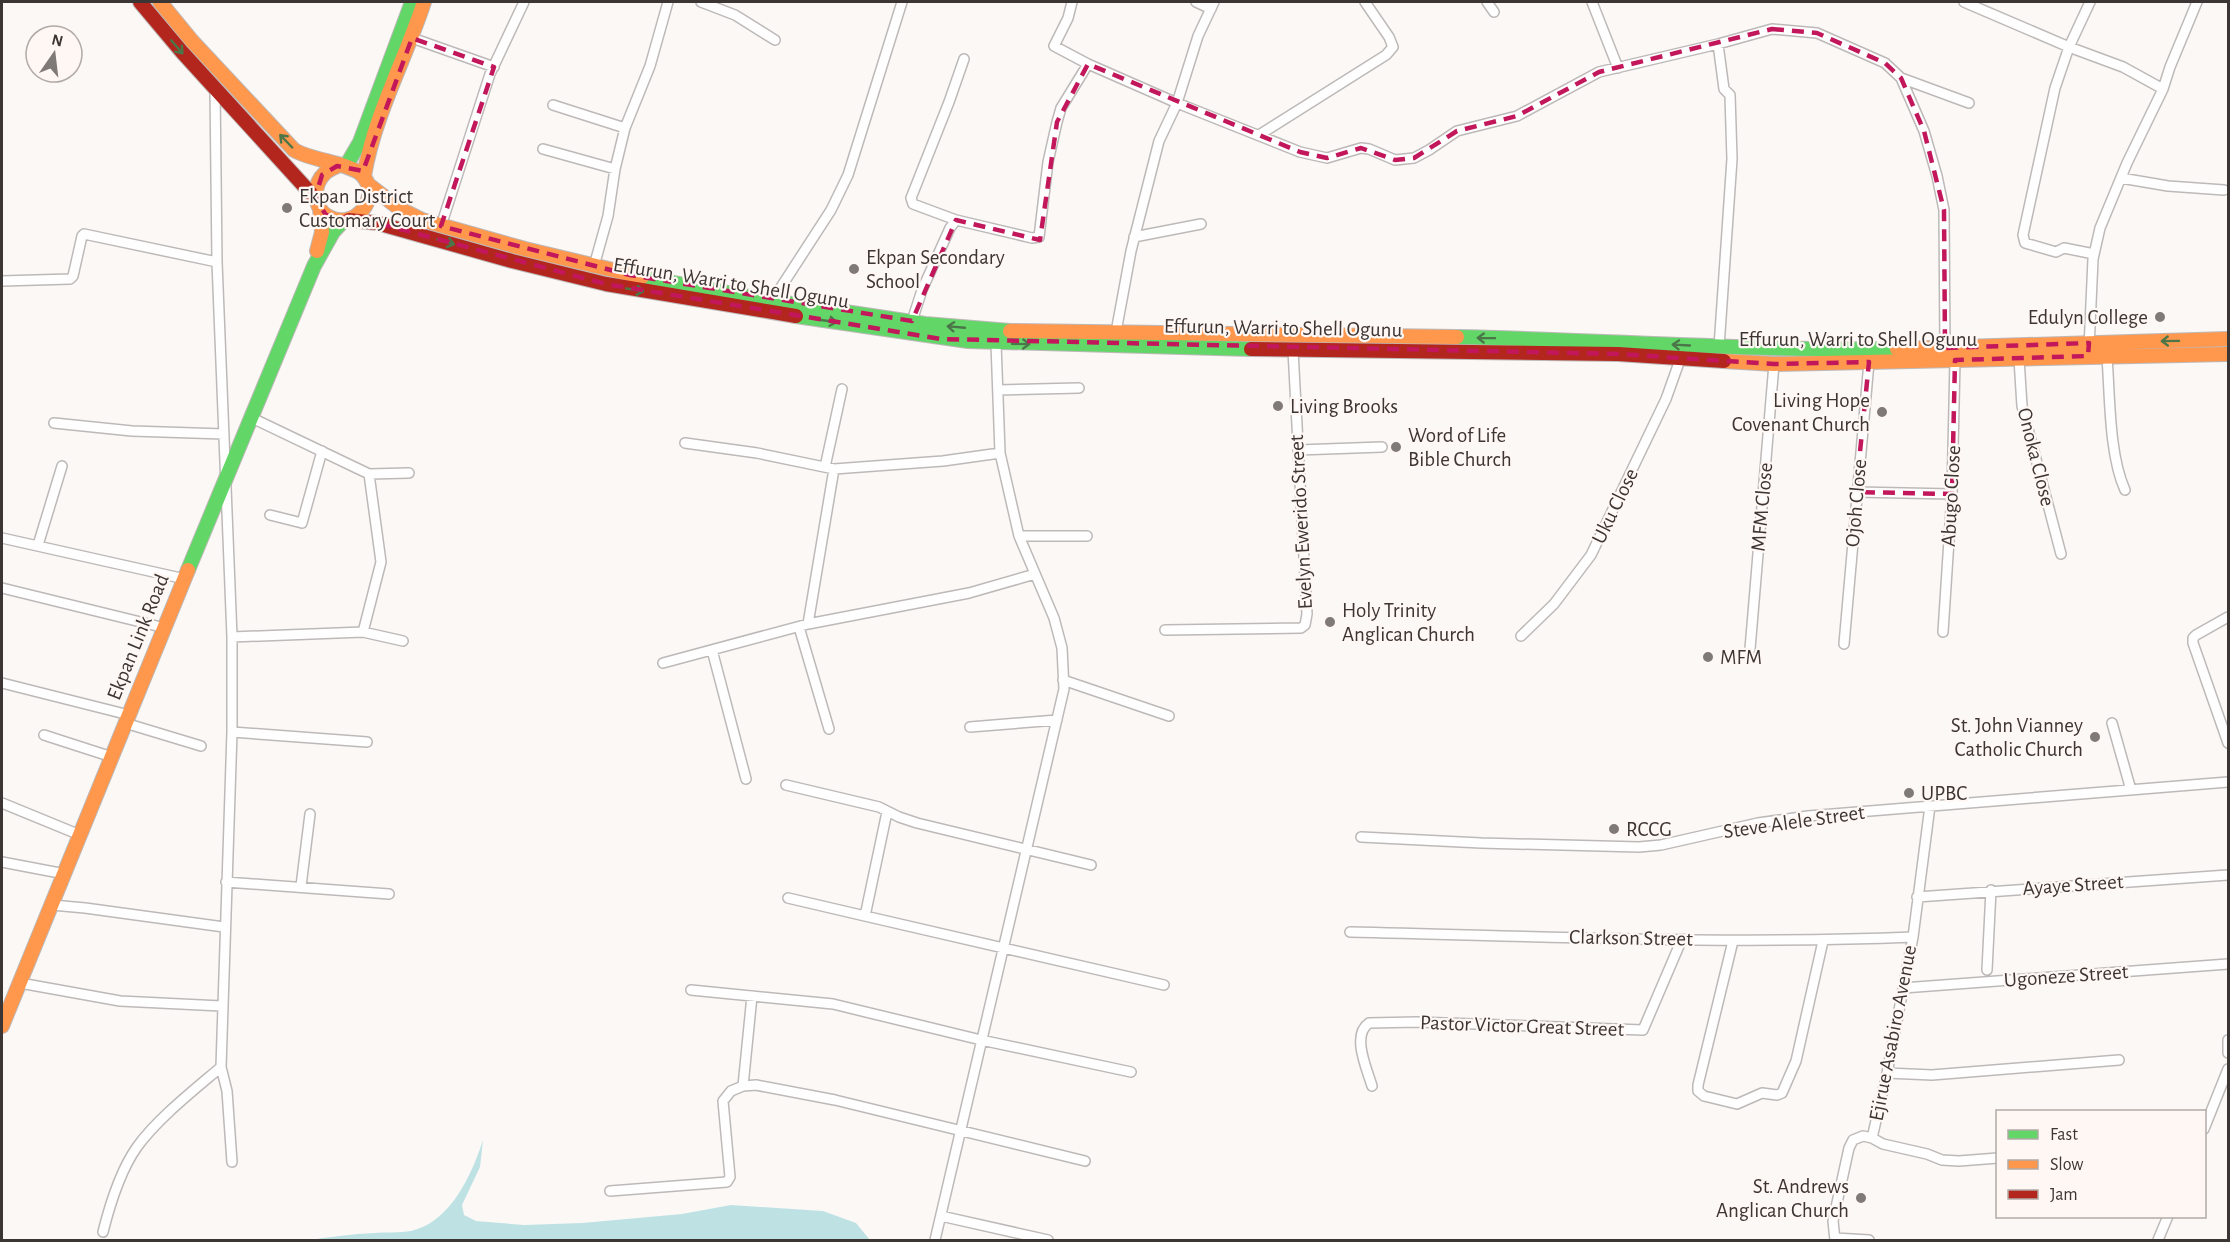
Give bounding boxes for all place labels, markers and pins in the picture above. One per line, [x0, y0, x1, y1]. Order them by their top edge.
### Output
place label: Ekpan District Customary Court [299, 186, 435, 231]
marker: Ekpan District Customary Court [280, 201, 294, 215]
place label: Ekpan Secondary School [866, 247, 1005, 292]
marker: Ekpan Secondary School [847, 262, 861, 276]
place label: Edulyn College [2028, 307, 2148, 328]
marker: Edulyn College [2153, 310, 2167, 324]
place label: Living Hope Covenant Church [1732, 390, 1870, 435]
place label: Living Brooks [1290, 396, 1398, 417]
marker: Living Brooks [1271, 399, 1285, 413]
marker: Living Hope Covenant Church [1875, 405, 1889, 419]
place label: Word of Life Bible Church [1408, 425, 1512, 470]
marker: Word of Life Bible Church [1389, 440, 1403, 454]
place label: Holy Trinity Anglican Church [1342, 600, 1475, 645]
marker: Holy Trinity Anglican Church [1323, 615, 1337, 629]
place label: MFM [1720, 647, 1762, 668]
marker: MFM [1701, 650, 1715, 664]
place label: St. John Vianney Catholic Church [1951, 715, 2083, 760]
marker: St. John Vianney Catholic Church [2088, 730, 2102, 744]
place label: UPBC [1921, 783, 1967, 804]
marker: UPBC [1902, 786, 1916, 800]
place label: RCCG [1626, 819, 1672, 840]
marker: RCCG [1607, 822, 1621, 836]
place label: St. Andrews Anglican Church [1716, 1176, 1849, 1221]
marker: St. Andrews Anglican Church [1854, 1191, 1868, 1205]

